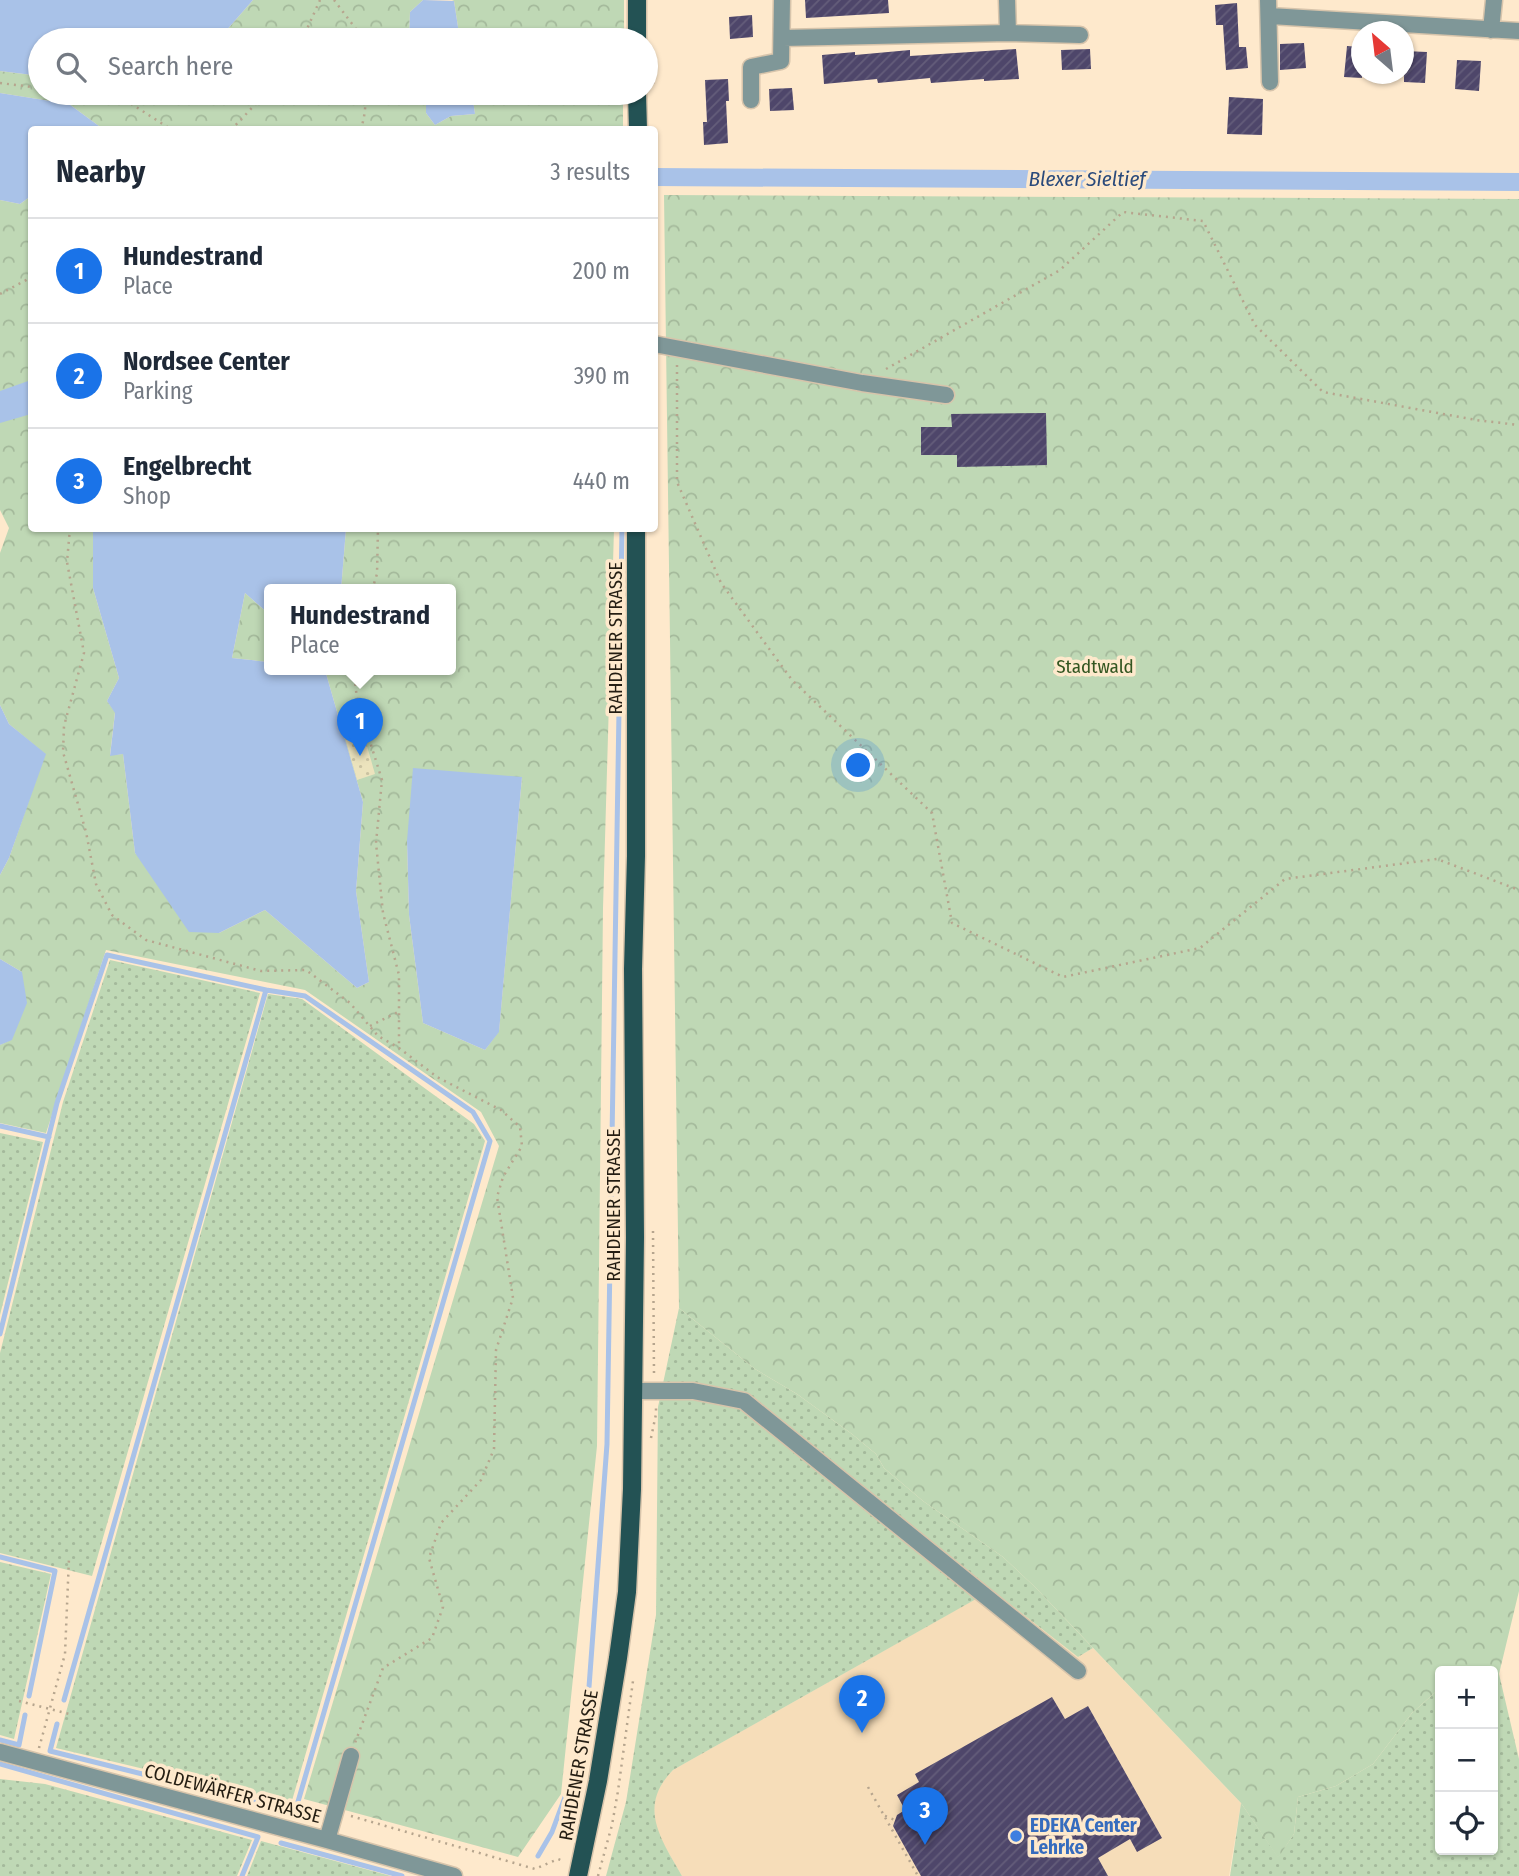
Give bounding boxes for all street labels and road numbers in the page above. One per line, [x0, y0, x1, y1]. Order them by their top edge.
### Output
street label: RAHDENER STRASSE [604, 562, 627, 714]
street label: RAHDENER STRASSE [602, 1129, 625, 1281]
street label: RAHDENER STRASSE [554, 1688, 603, 1842]
street label: COLDEWÄRFER STRASSE [142, 1759, 324, 1828]

